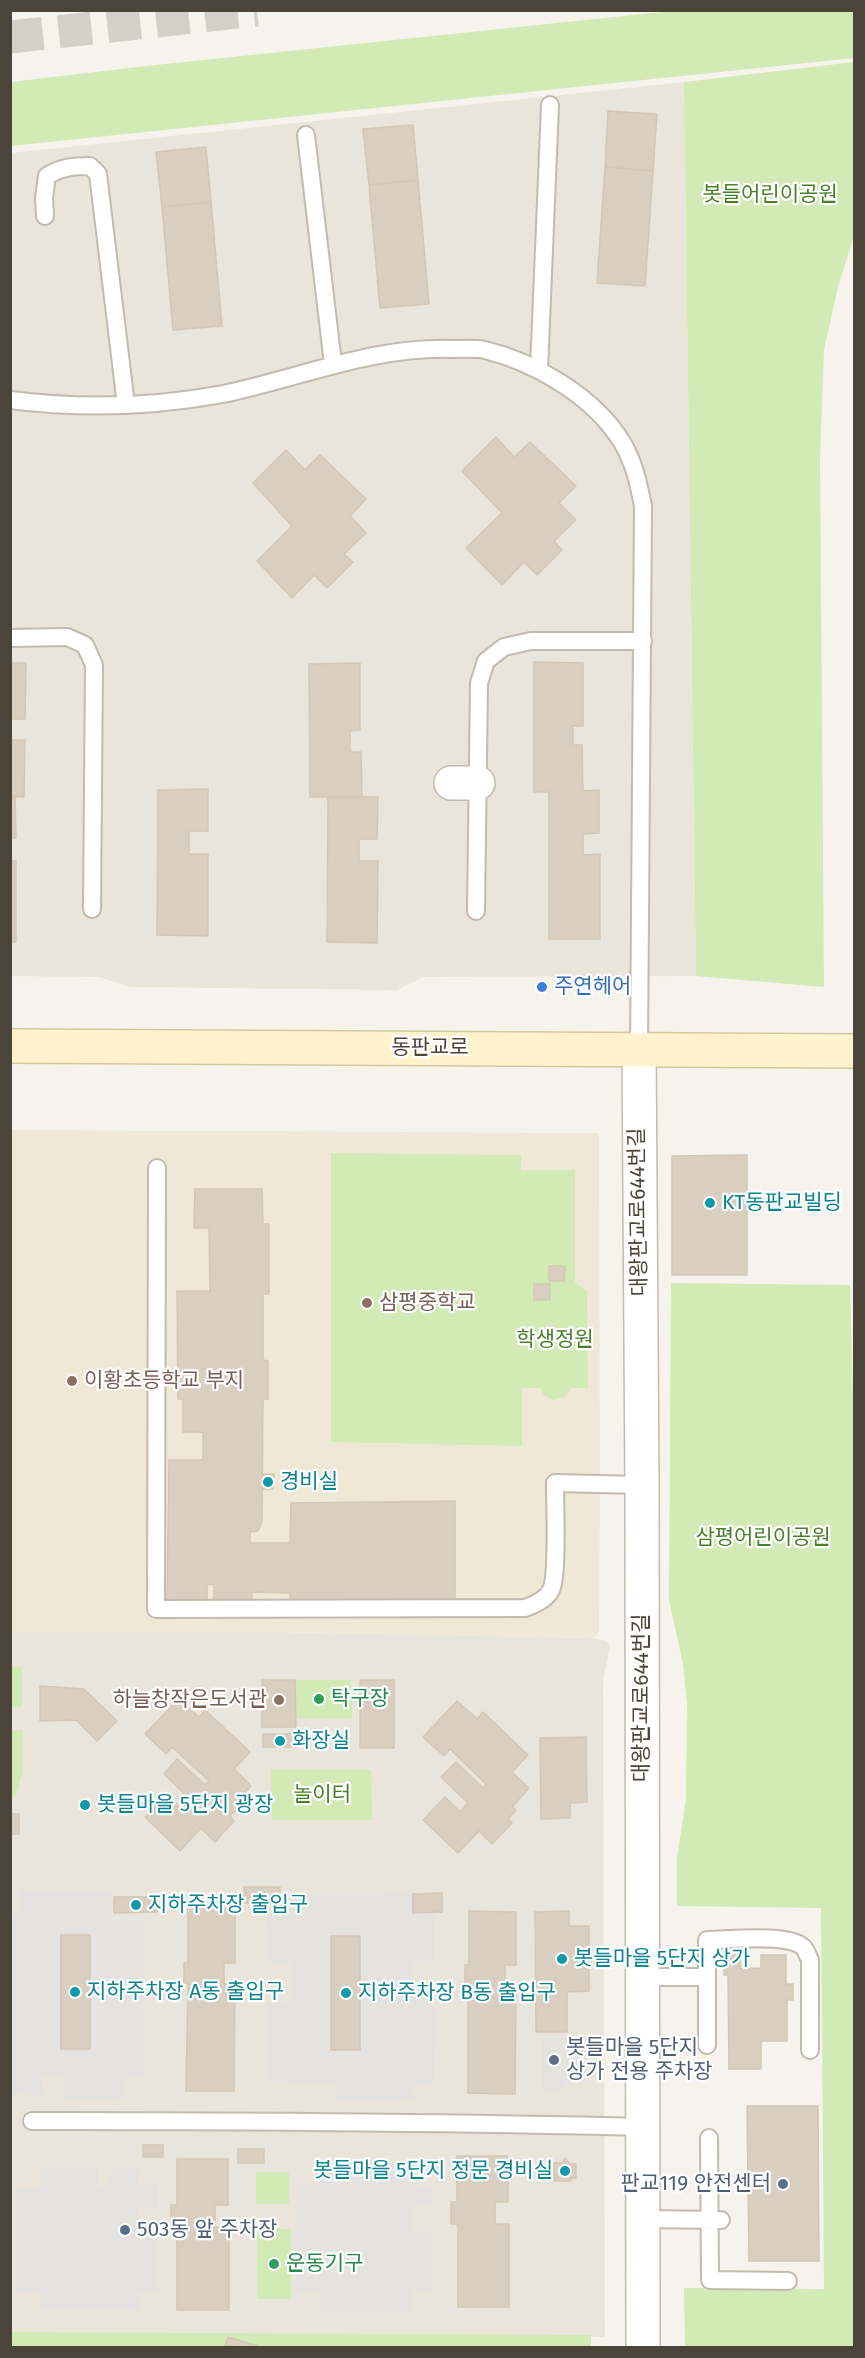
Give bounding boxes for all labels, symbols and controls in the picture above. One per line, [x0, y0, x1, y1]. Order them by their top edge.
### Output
park label: 봇들어린이공원 [702, 182, 838, 208]
place label: 주연헤어 [554, 974, 631, 1000]
marker: 주연헤어 [535, 980, 549, 994]
street label: 동판교로 [391, 1035, 469, 1061]
street label: 대왕판교로644번길 [625, 1127, 653, 1297]
place label: KT동판교빌딩 [722, 1190, 842, 1216]
marker: KT동판교빌딩 [703, 1196, 717, 1210]
place label: 삼평중학교 [379, 1290, 476, 1316]
marker: 삼평중학교 [360, 1296, 374, 1310]
park label: 학생정원 [516, 1327, 594, 1353]
place label: 이황초등학교 부지 [84, 1368, 244, 1394]
marker: 이황초등학교 부지 [65, 1374, 79, 1388]
place label: 경비실 [280, 1469, 338, 1495]
marker: 경비실 [261, 1475, 275, 1489]
park label: 삼평어린이공원 [695, 1525, 831, 1551]
street label: 대왕판교로644번길 [629, 1614, 655, 1782]
place label: 탁구장 [331, 1686, 389, 1712]
place label: 하늘창작은도서관 [112, 1687, 267, 1713]
marker: 탁구장 [312, 1692, 326, 1706]
marker: 하늘창작은도서관 [272, 1693, 286, 1707]
place label: 화장실 [292, 1728, 350, 1754]
marker: 화장실 [273, 1734, 287, 1748]
park label: 놀이터 [293, 1782, 351, 1808]
place label: 봇들마을 5단지 광장 [97, 1792, 273, 1818]
marker: 봇들마을 5단지 광장 [78, 1798, 92, 1812]
place label: 지하주차장 출입구 [148, 1892, 308, 1918]
marker: 지하주차장 출입구 [129, 1898, 143, 1912]
place label: 봇들마을 5단지 상가 [574, 1946, 750, 1972]
marker: 봇들마을 5단지 상가 [555, 1952, 569, 1966]
place label: 지하주차장 A동 출입구 [87, 1979, 284, 2005]
place label: 지하주차장 B동 출입구 [358, 1980, 556, 2006]
marker: 지하주차장 A동 출입구 [68, 1985, 82, 1999]
marker: 지하주차장 B동 출입구 [339, 1986, 353, 2000]
place label: 봇들마을 5단지 상가 전용 주차장 [566, 2035, 712, 2085]
marker: 봇들마을 5단지 상가 전용 주차장 [547, 2053, 561, 2067]
place label: 봇들마을 5단지 정문 경비실 [313, 2158, 553, 2184]
marker: 봇들마을 5단지 정문 경비실 [558, 2164, 572, 2178]
place label: 판교119 안전센터 [621, 2171, 771, 2197]
marker: 판교119 안전센터 [776, 2177, 790, 2191]
place label: 503동 앞 주차장 [137, 2217, 277, 2243]
marker: 503동 앞 주차장 [118, 2223, 132, 2237]
place label: 운동기구 [286, 2251, 363, 2277]
marker: 운동기구 [267, 2257, 281, 2271]

